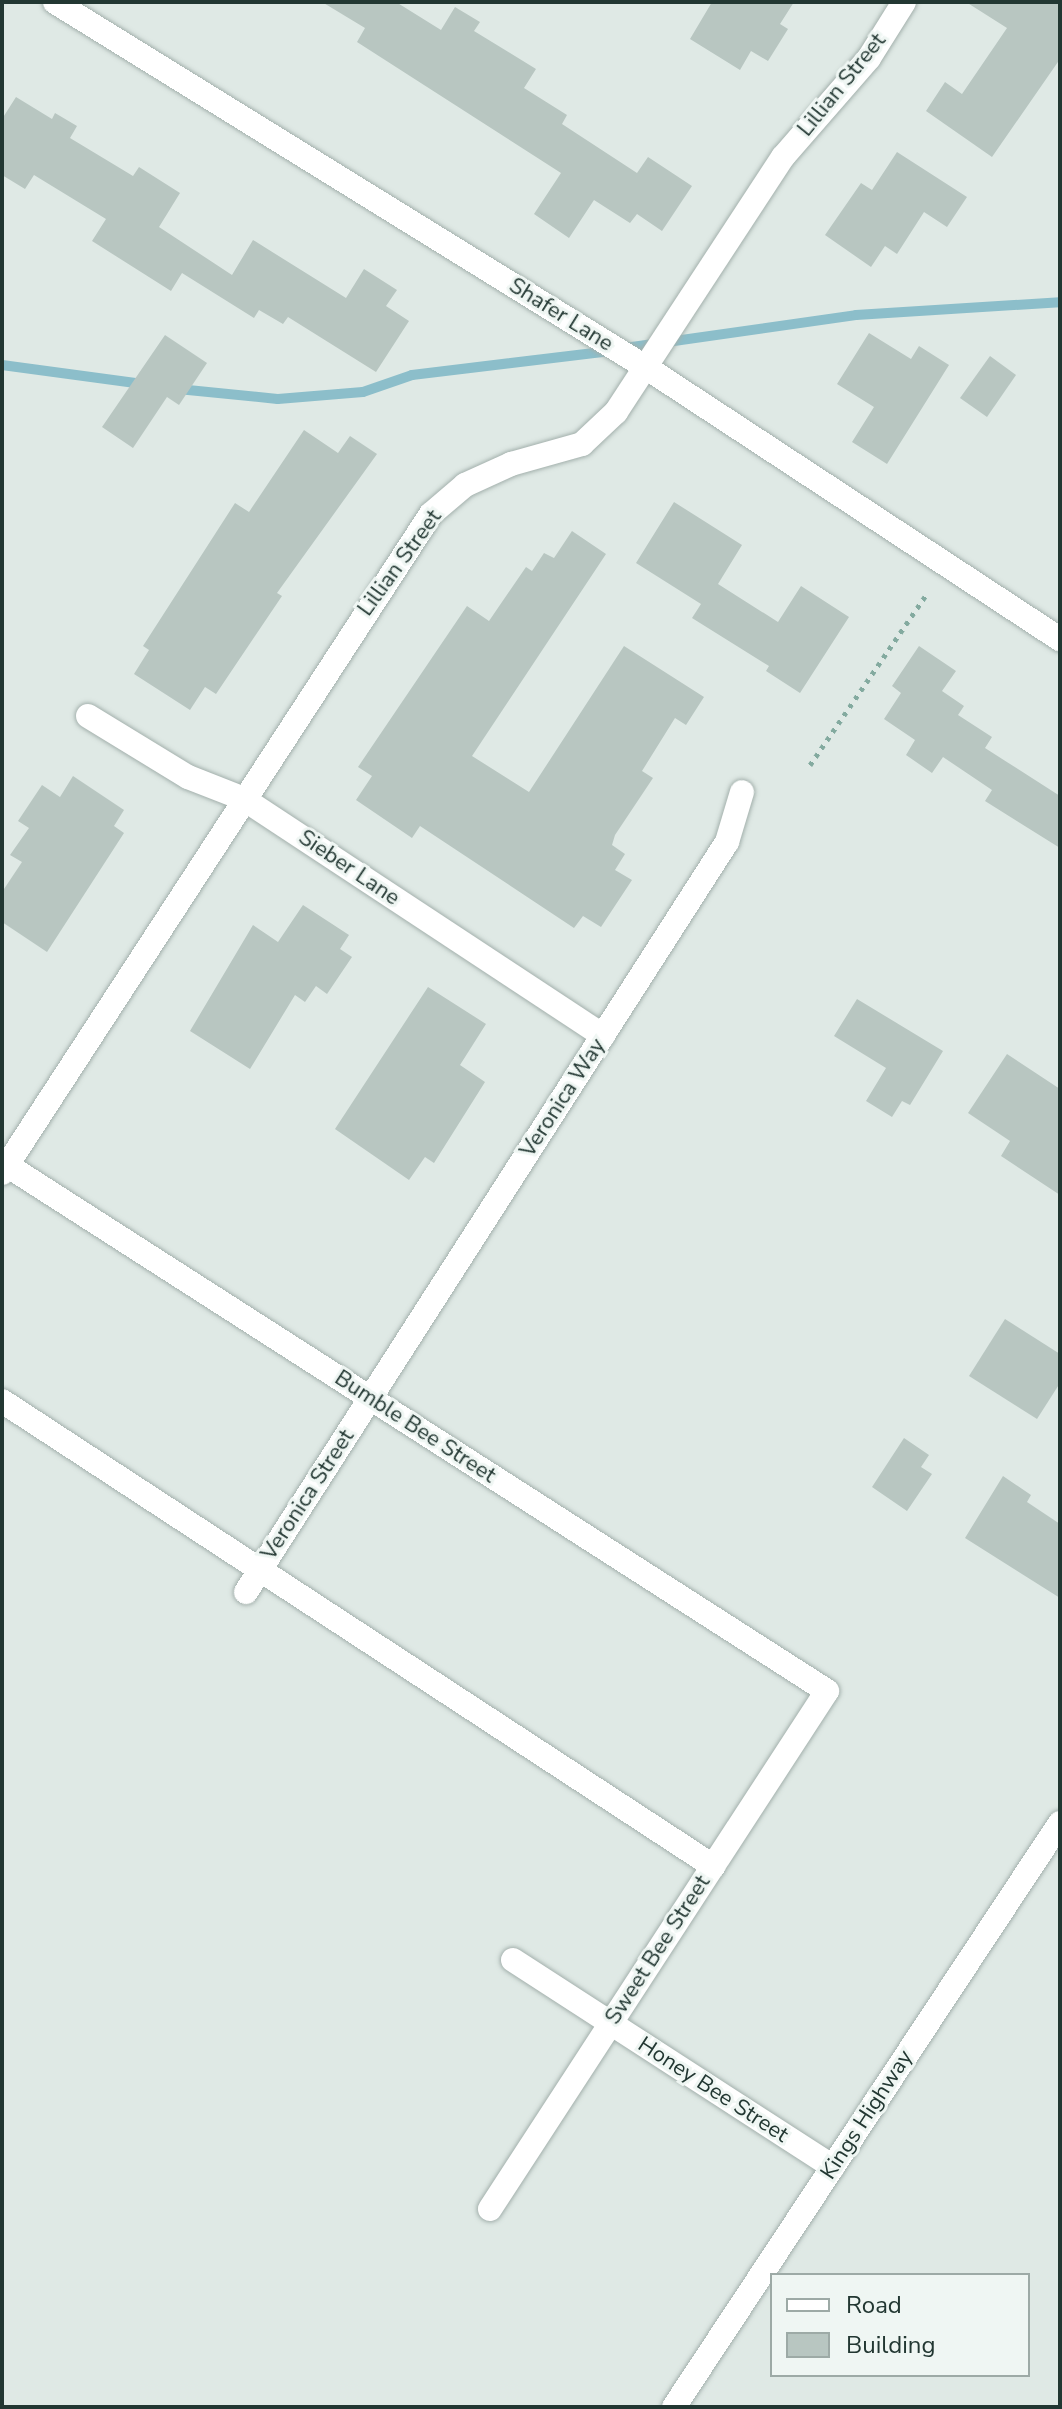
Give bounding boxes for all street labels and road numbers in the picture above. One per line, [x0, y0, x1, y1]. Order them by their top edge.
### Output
street label: Lillian Street [792, 28, 892, 142]
street label: Shafer Lane [504, 273, 618, 357]
street label: Lillian Street [353, 505, 447, 621]
street label: Sieber Lane [293, 825, 405, 911]
street label: Veronica Way [515, 1034, 611, 1162]
street label: Bumble Bee Street [330, 1365, 500, 1489]
street label: Veronica Street [256, 1425, 360, 1565]
street label: Sweet Bee Street [600, 1871, 716, 2029]
street label: Honey Bee Street [633, 2032, 793, 2148]
street label: Kings Highway [815, 2045, 919, 2185]

